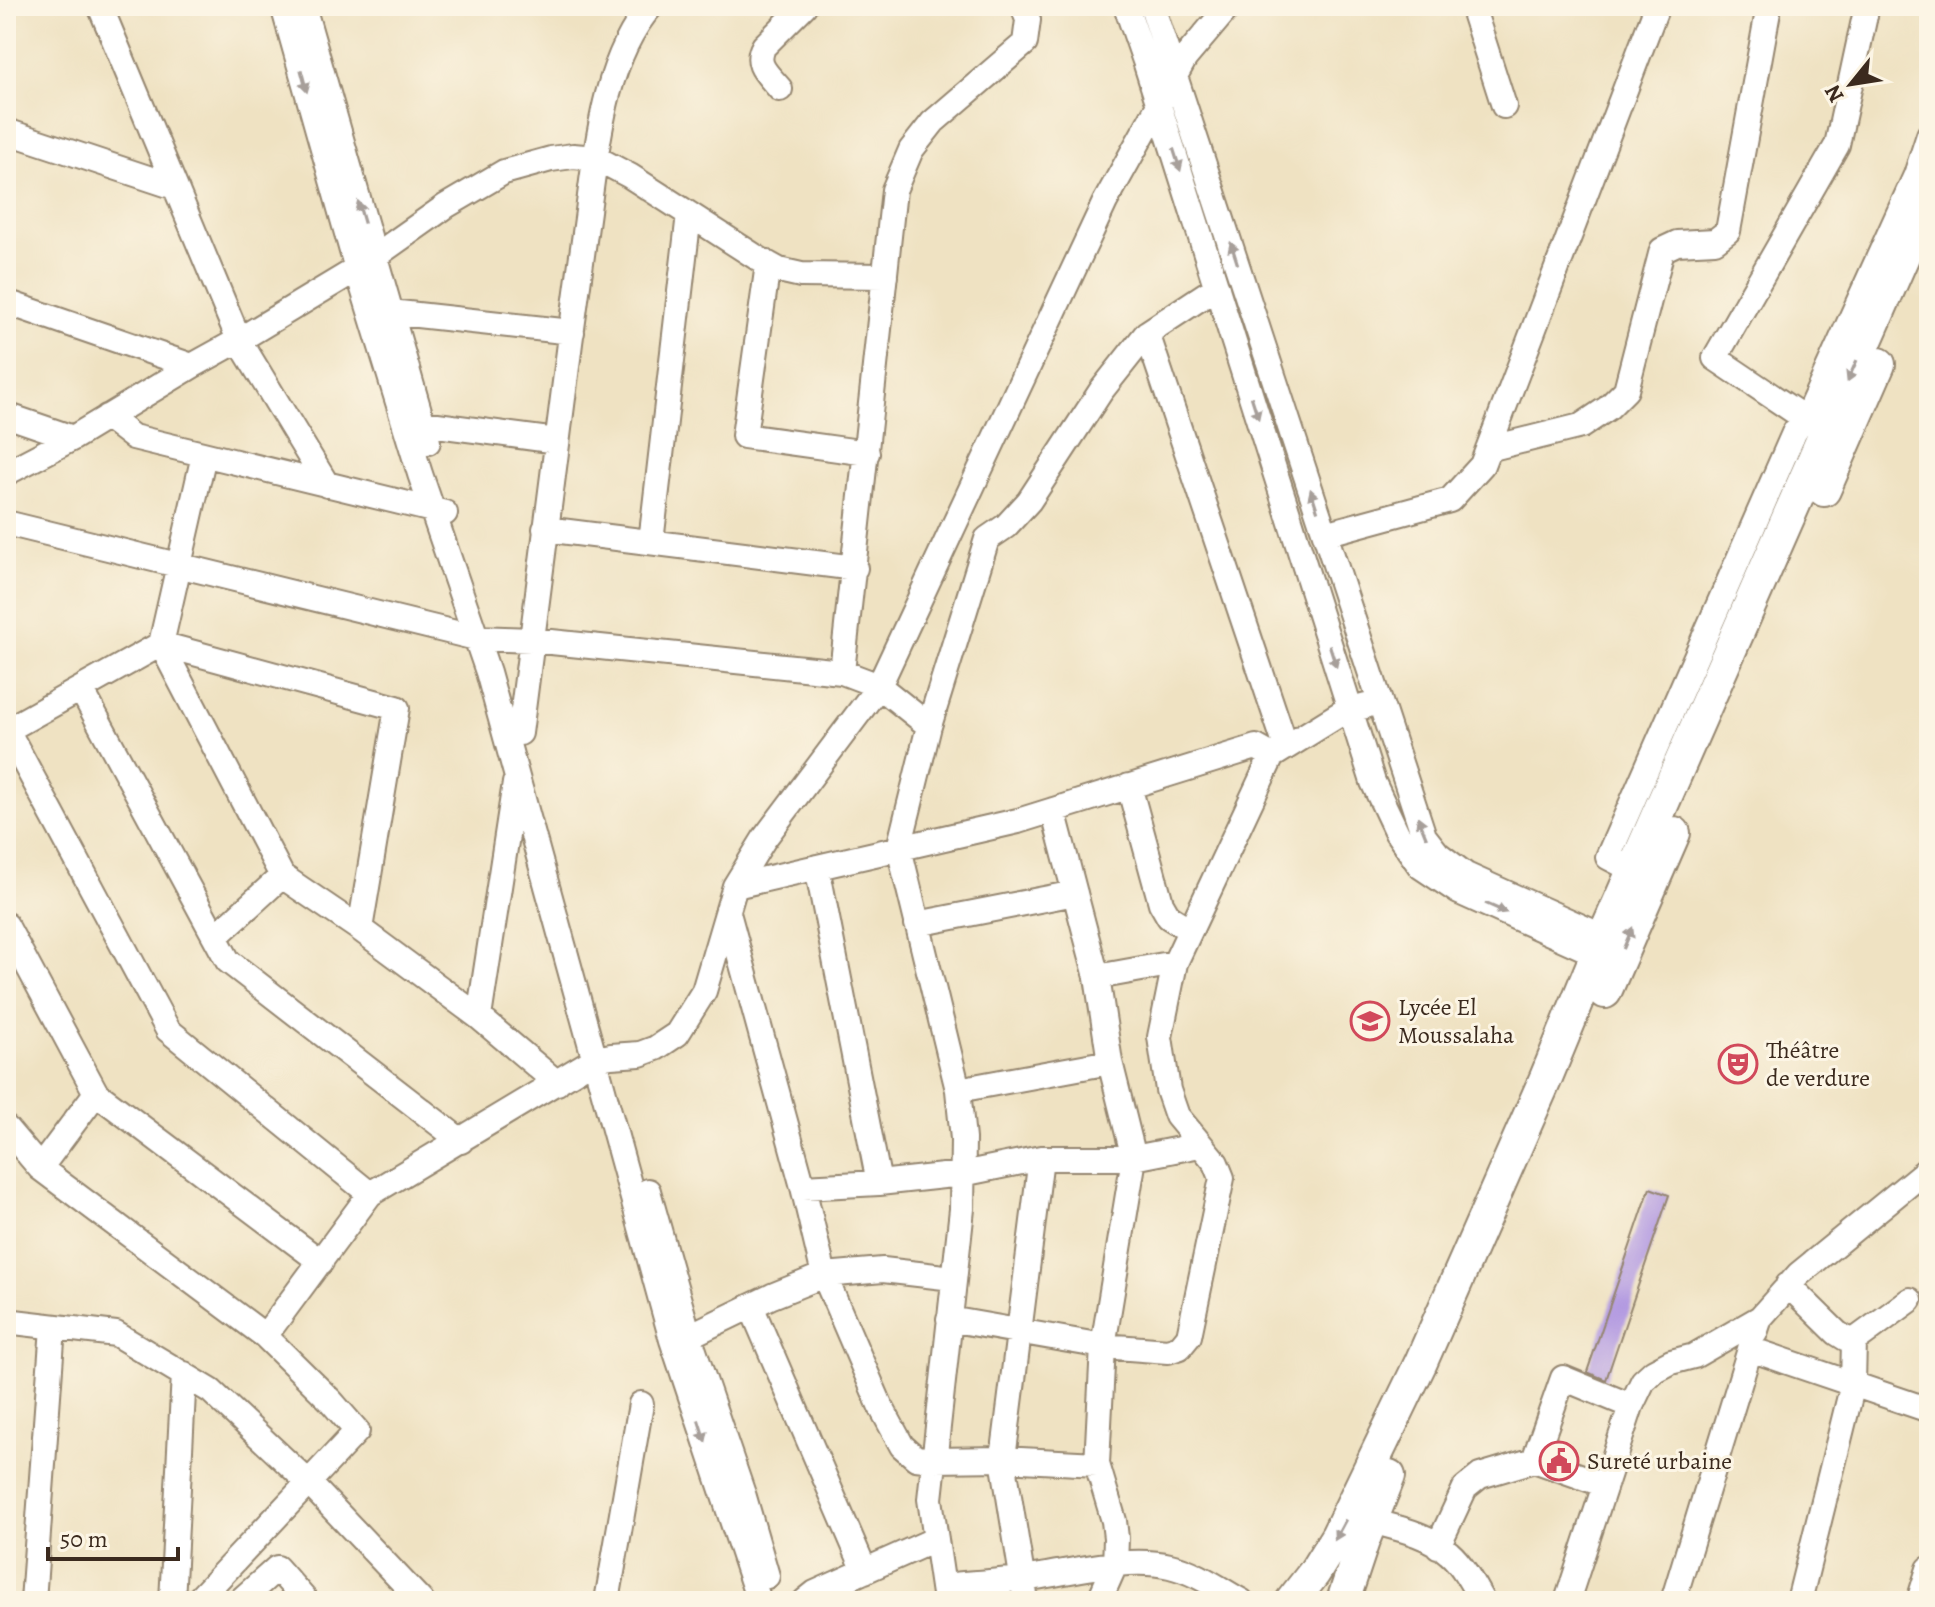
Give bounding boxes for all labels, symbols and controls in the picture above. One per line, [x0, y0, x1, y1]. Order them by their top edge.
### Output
north arrow [1811, 44, 1891, 124]
one-way arrow [298, 69, 310, 94]
text: N [1818, 79, 1852, 108]
one-way arrow [1171, 148, 1183, 172]
one-way arrow [354, 199, 366, 224]
one-way arrow [1227, 241, 1239, 265]
one-way arrow [1845, 359, 1859, 382]
one-way arrow [1249, 396, 1262, 420]
one-way arrow [1308, 488, 1320, 512]
one-way arrow [1328, 644, 1340, 668]
one-way arrow [1415, 815, 1428, 839]
one-way arrow [1484, 902, 1508, 915]
one-way arrow [1622, 926, 1635, 950]
place label: Lycée El Moussalaha [1398, 991, 1515, 1051]
school or university icon: Lycée El Moussalaha [1349, 1000, 1391, 1042]
place label: Théâtre de verdure [1766, 1034, 1870, 1094]
theatre icon: Théâtre de verdure [1717, 1043, 1759, 1085]
one-way arrow [697, 1420, 709, 1444]
public building icon: Sureté urbaine [1538, 1440, 1580, 1482]
place label: Sureté urbaine [1587, 1445, 1732, 1477]
scale bar [48, 1511, 178, 1561]
one-way arrow [1333, 1519, 1346, 1542]
text: 50 m [60, 1523, 108, 1555]

